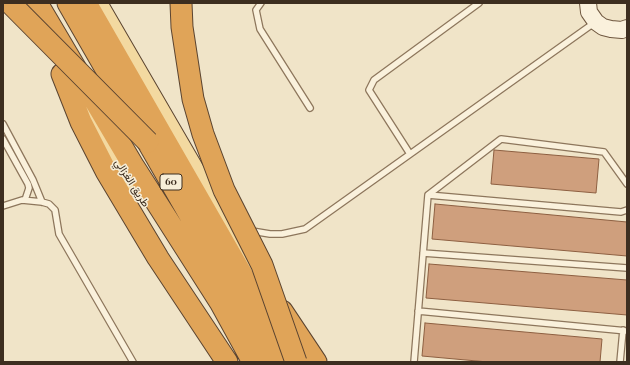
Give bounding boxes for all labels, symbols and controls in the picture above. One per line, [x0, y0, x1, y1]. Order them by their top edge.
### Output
street label: طريق الغزالي [112, 157, 152, 209]
road number: 60 [160, 174, 182, 190]

